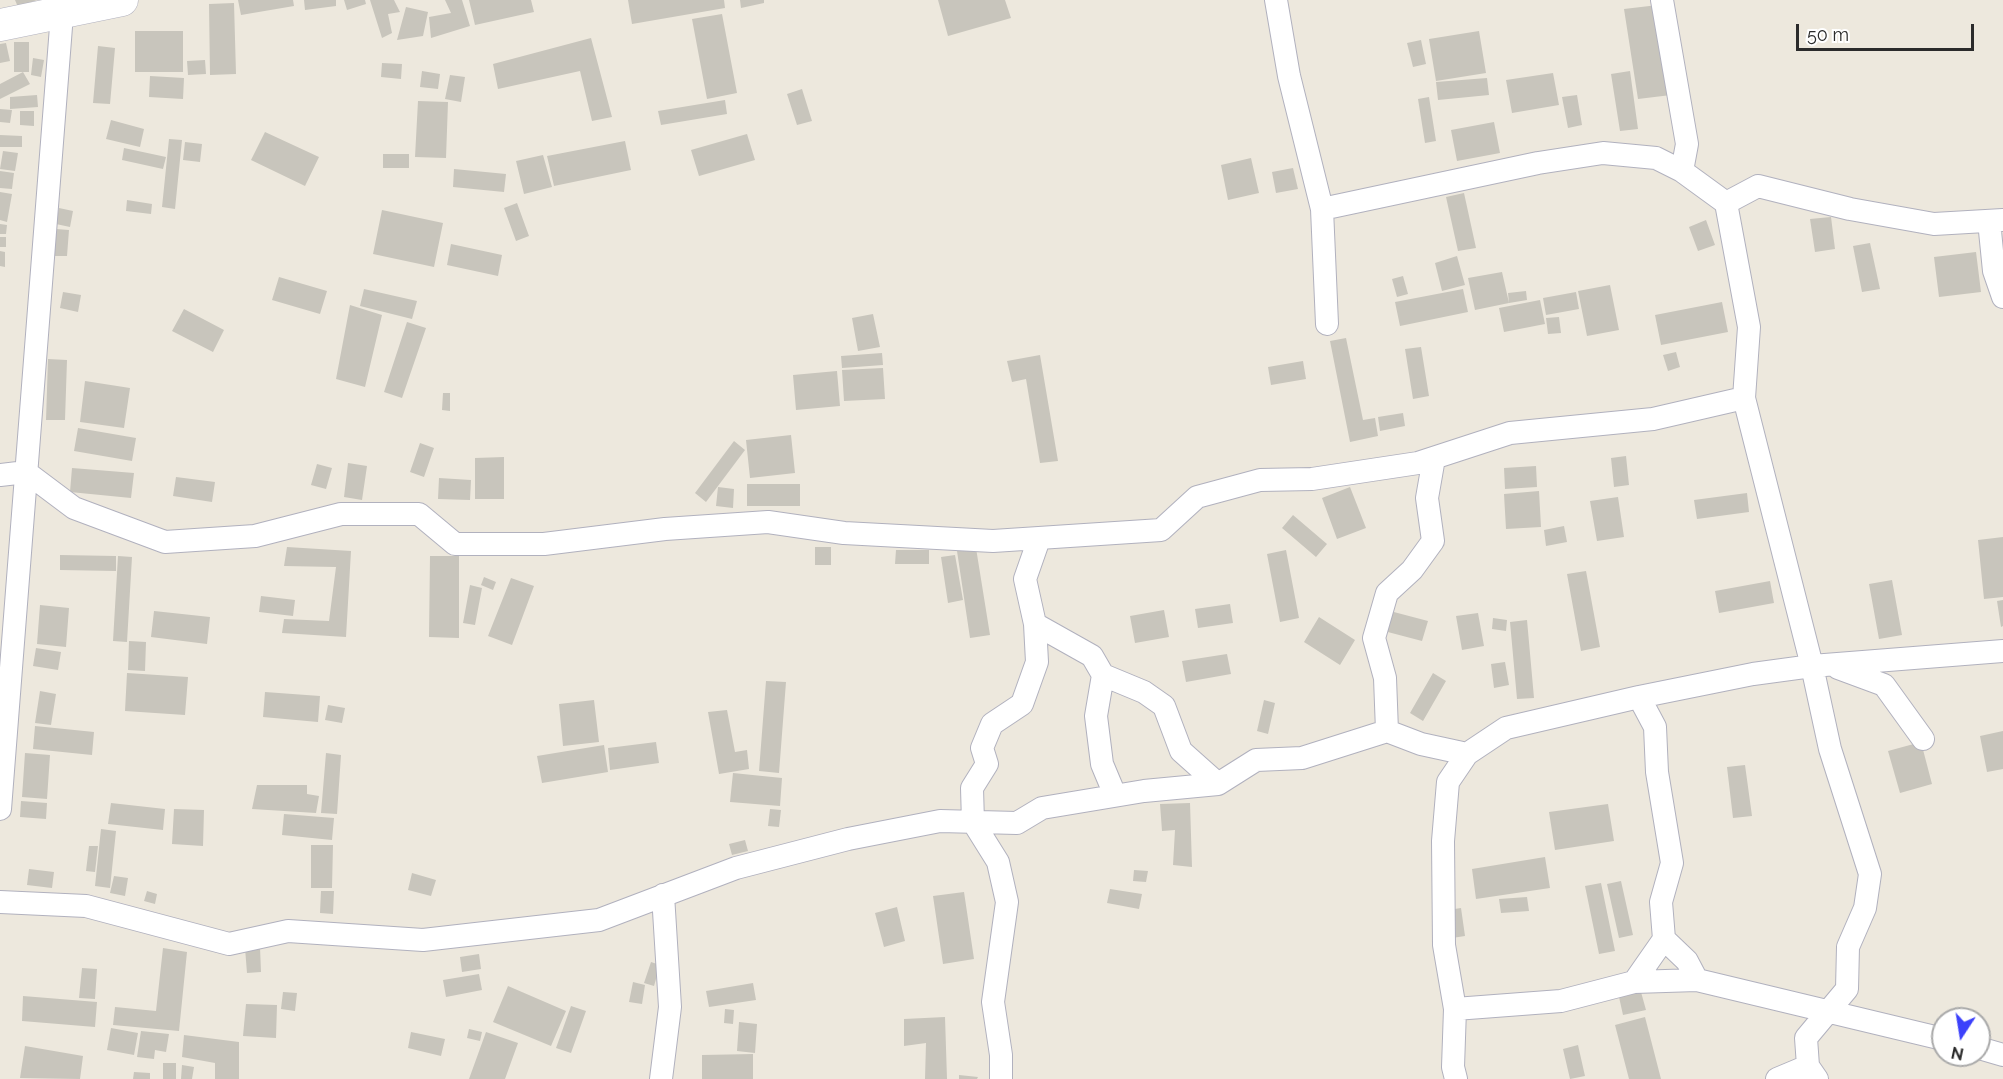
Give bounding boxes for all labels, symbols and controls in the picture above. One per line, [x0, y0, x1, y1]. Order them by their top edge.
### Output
scale bar [1799, 12, 1978, 50]
text: 50 m [1807, 24, 1849, 45]
north arrow [1931, 1007, 1991, 1067]
text: N [1950, 1043, 1966, 1064]

